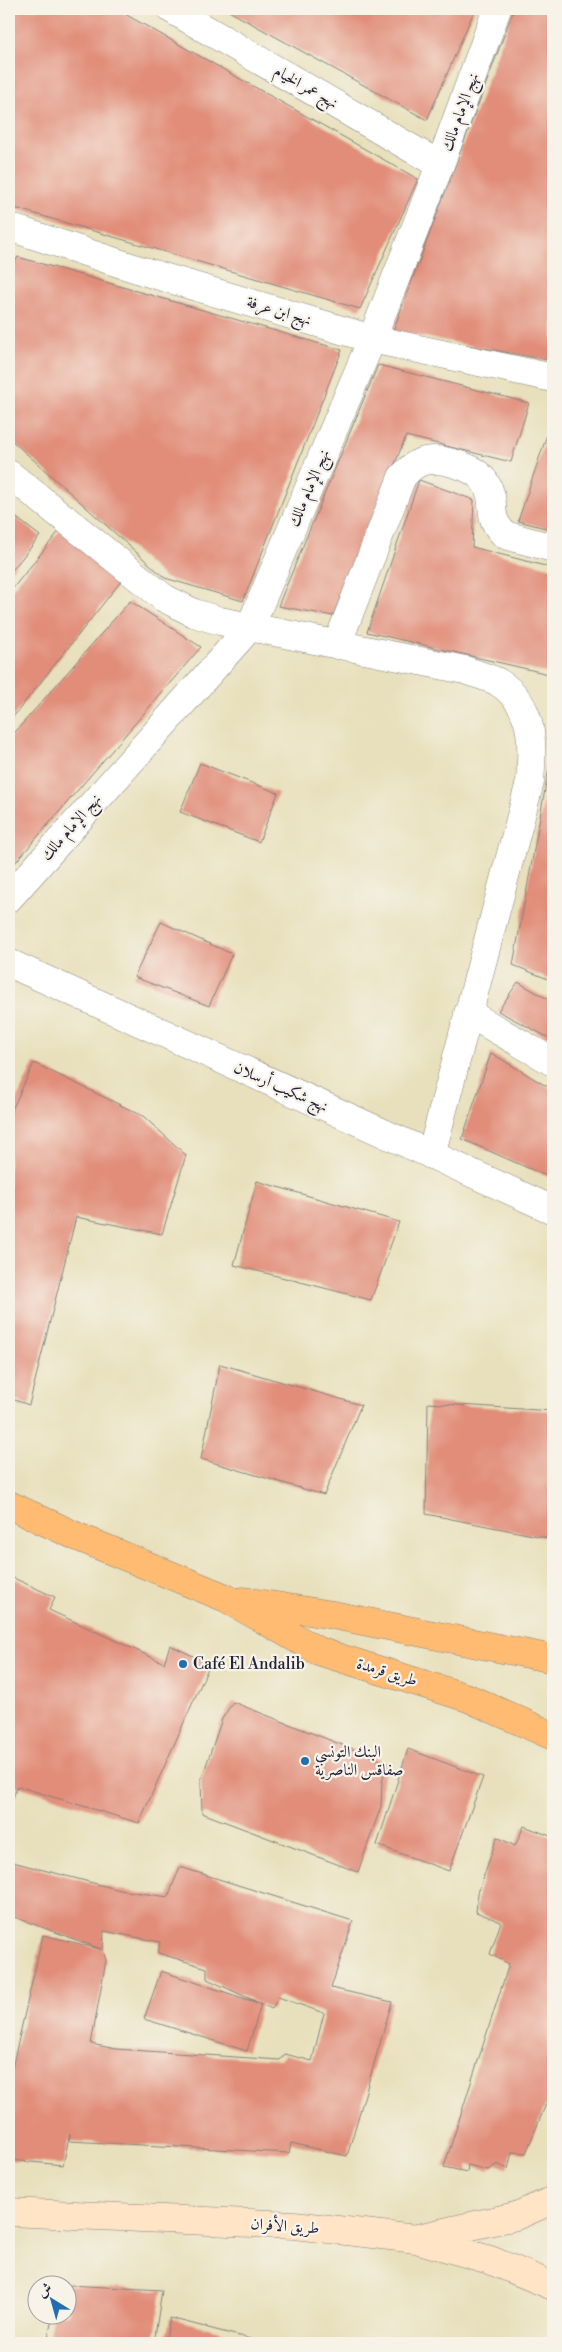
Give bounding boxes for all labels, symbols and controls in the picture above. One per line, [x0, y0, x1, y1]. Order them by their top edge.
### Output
street label: نهج عمر الخيام [268, 61, 342, 117]
street label: نهج الإمام مالك [437, 70, 487, 155]
street label: نهج ابن عرفة [243, 292, 314, 334]
street label: نهج الإمام مالك [284, 446, 338, 531]
street label: نهج الإمام مالك [37, 789, 109, 867]
street label: نهج شكيب أرسلان [229, 1055, 332, 1120]
street label: طريق قرمدة [354, 1653, 420, 1691]
place label: Café El Andalib [193, 1654, 305, 1674]
marker: Café El Andalib [177, 1658, 189, 1670]
place label: البنك التونسي صفاقس الناصرية [315, 1742, 403, 1780]
marker: البنك التونسي صفاقس الناصرية [299, 1755, 311, 1767]
street label: طريق الأفران [250, 2212, 320, 2238]
north arrow [28, 2274, 78, 2324]
text: ش [34, 2279, 56, 2302]

